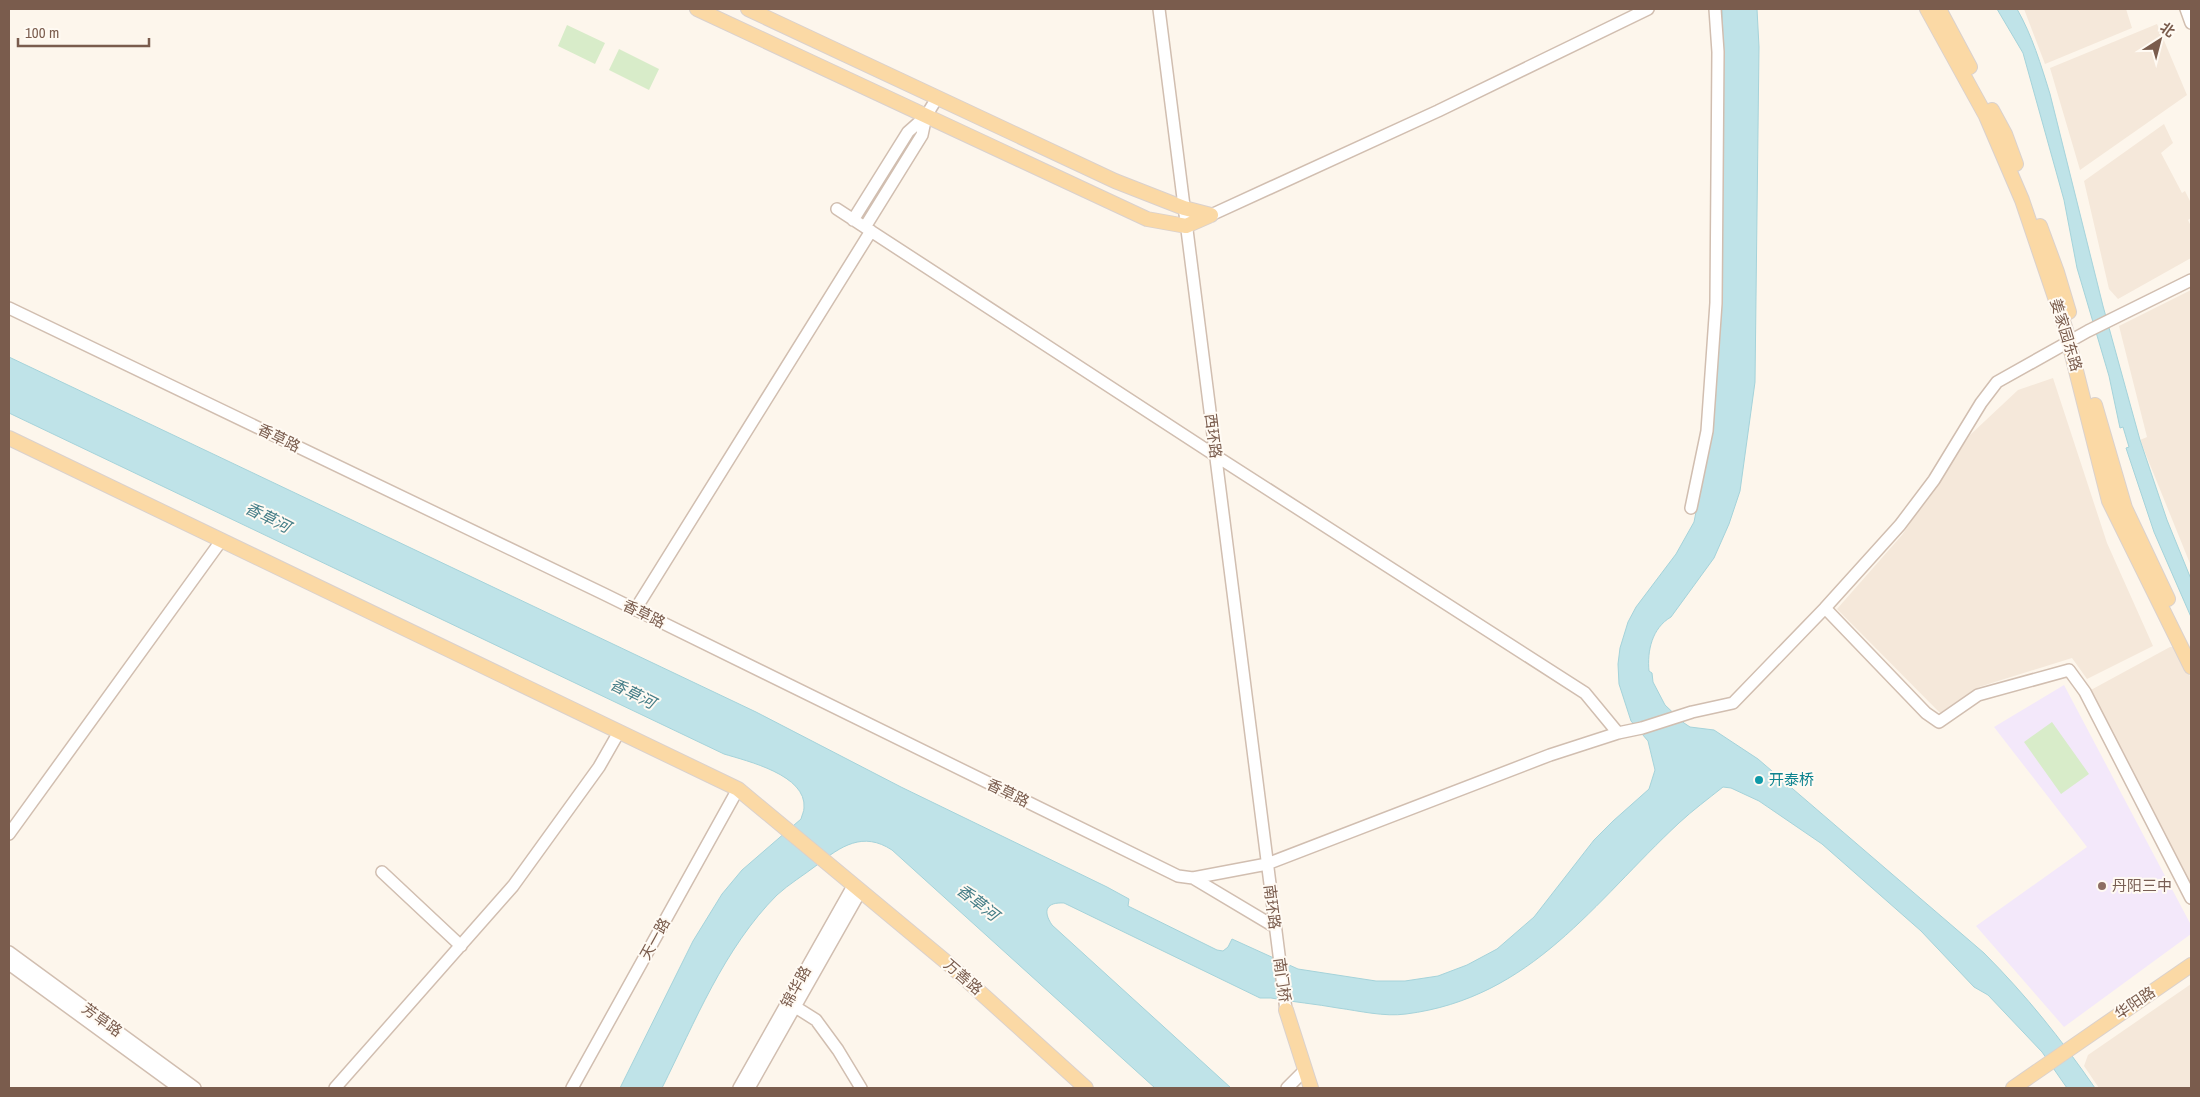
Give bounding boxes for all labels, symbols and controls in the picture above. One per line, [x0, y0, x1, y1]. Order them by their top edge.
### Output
scale bar [18, 15, 149, 47]
north arrow [2135, 15, 2185, 65]
text: 北 [2157, 18, 2179, 41]
text: 100 m [25, 22, 59, 43]
street label: 姜家园东路 [2045, 296, 2087, 374]
street label: 西环路 [1200, 412, 1227, 460]
street label: 香草路 [254, 418, 304, 457]
water label: 香草河 [242, 497, 297, 539]
street label: 香草路 [619, 594, 669, 633]
water label: 香草河 [607, 673, 662, 715]
place label: 开泰桥 [1769, 769, 1814, 790]
street label: 香草路 [983, 773, 1033, 812]
marker: 开泰桥 [1753, 774, 1765, 786]
place label: 丹阳三中 [2112, 875, 2172, 896]
water label: 香草河 [952, 879, 1006, 927]
marker: 丹阳三中 [2096, 880, 2108, 892]
street label: 南环路 [1259, 883, 1286, 931]
street label: 天一路 [634, 914, 675, 964]
street label: 万善路 [939, 954, 987, 999]
street label: 南门桥 [1269, 956, 1296, 1004]
street label: 锦华路 [775, 962, 816, 1012]
street label: 华阳路 [2110, 981, 2159, 1024]
street label: 芳草路 [78, 998, 127, 1041]

